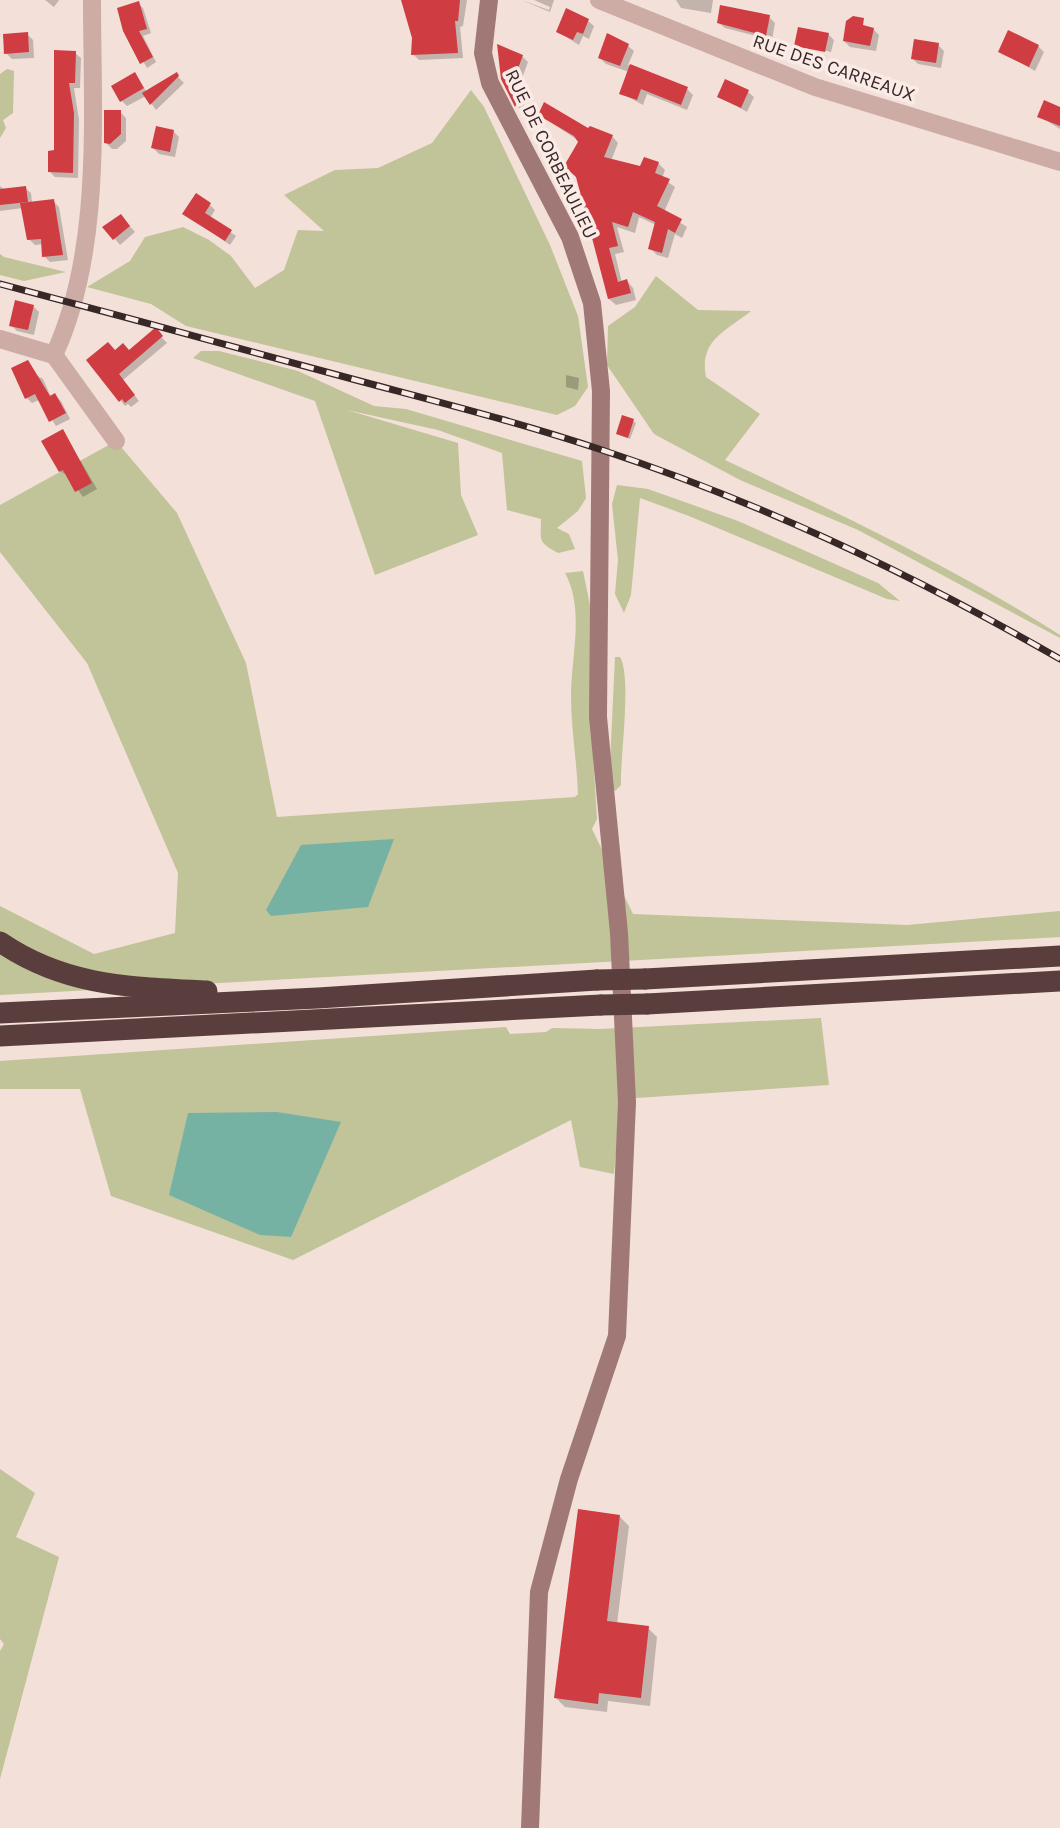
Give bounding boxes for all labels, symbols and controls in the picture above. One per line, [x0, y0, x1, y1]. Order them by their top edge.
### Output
street label: RUE DES CARREAUX [750, 30, 918, 106]
street label: RUE DE CORBEAULIEU [500, 66, 602, 242]

